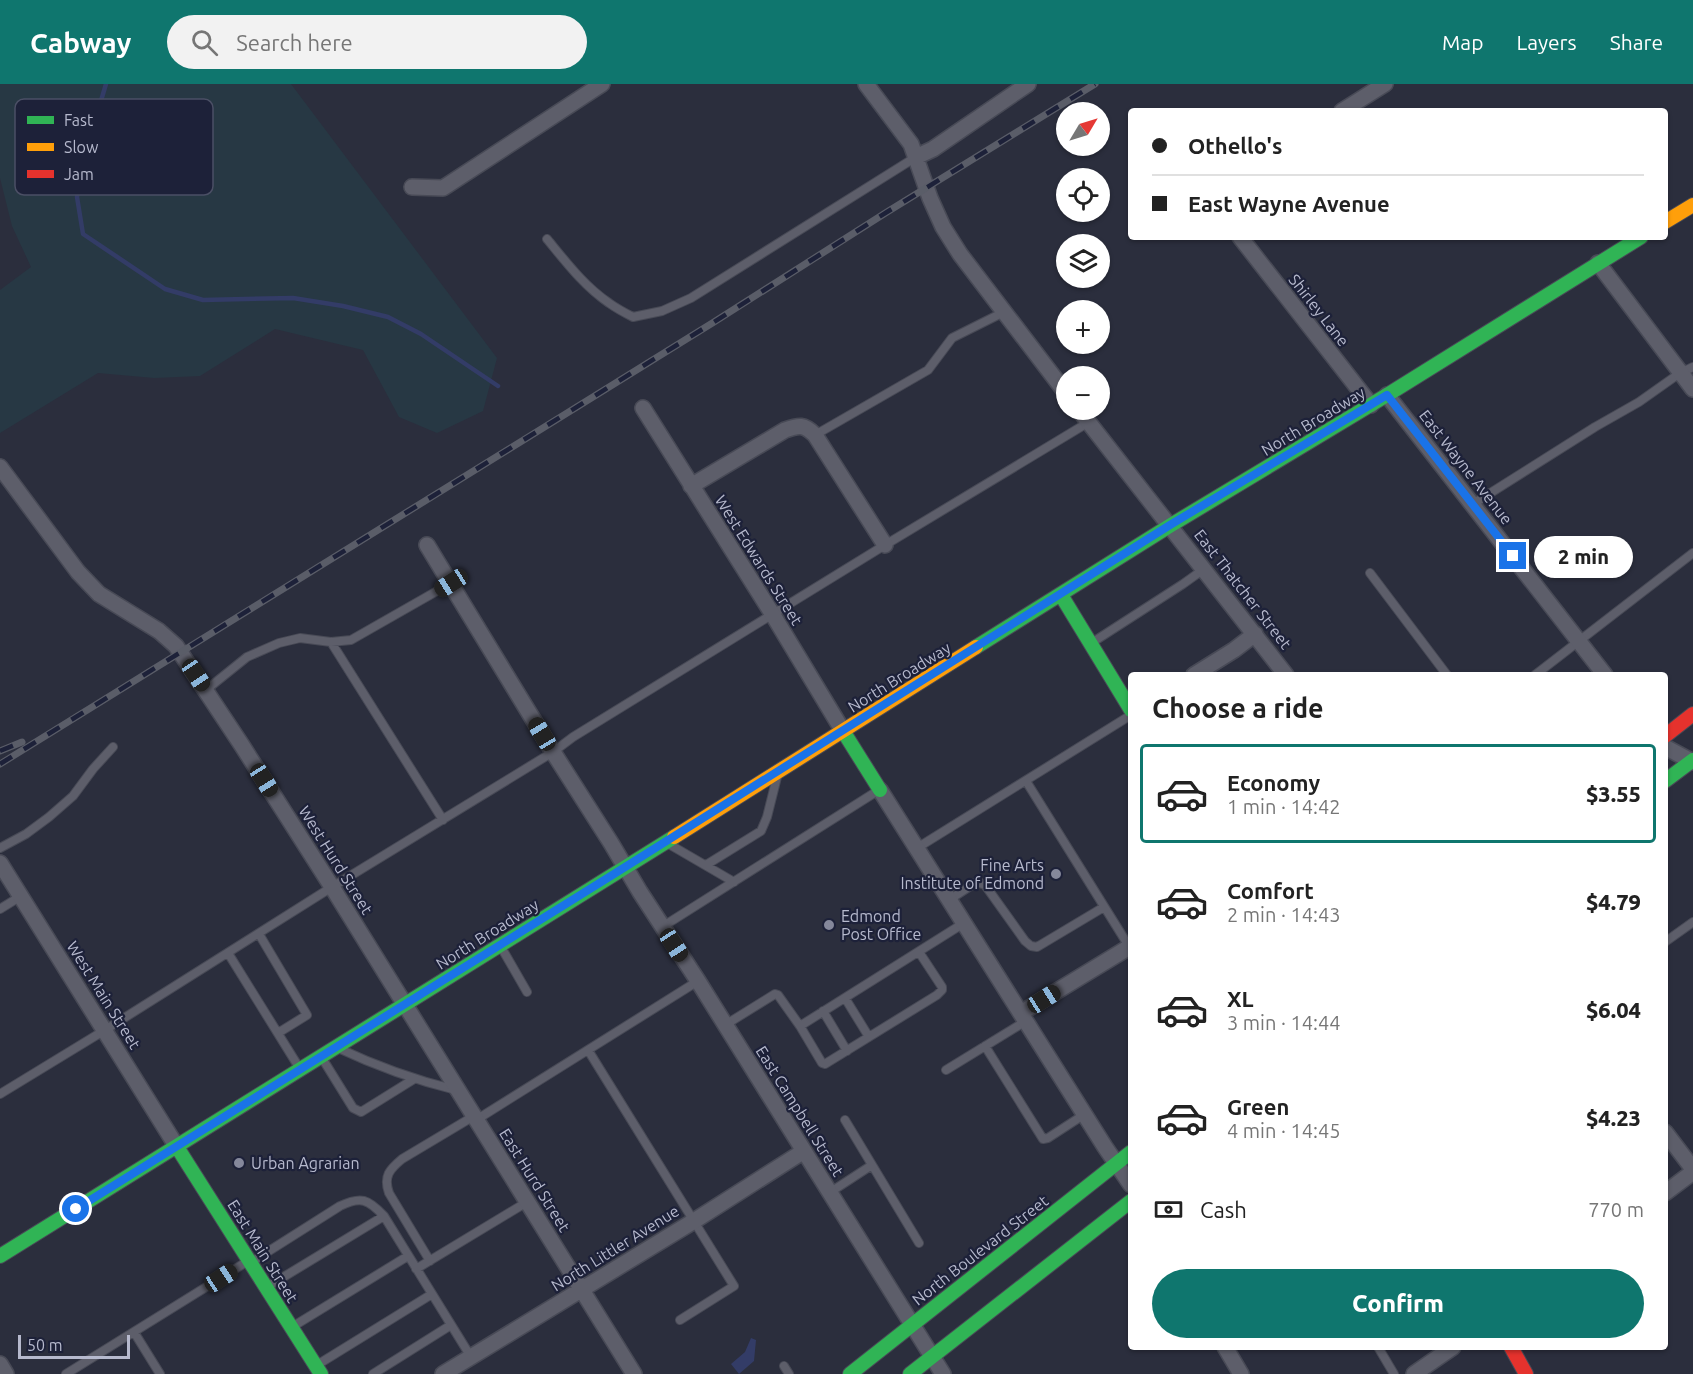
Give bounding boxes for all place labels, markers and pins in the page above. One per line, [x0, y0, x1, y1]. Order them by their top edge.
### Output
place label: Fine Arts Institute of Edmond [900, 856, 1044, 892]
marker: Fine Arts Institute of Edmond [1049, 867, 1063, 881]
place label: Edmond Post Office [841, 907, 921, 943]
marker: Edmond Post Office [822, 918, 836, 932]
place label: Urban Agrarian [251, 1154, 360, 1172]
marker: Urban Agrarian [232, 1156, 246, 1170]

